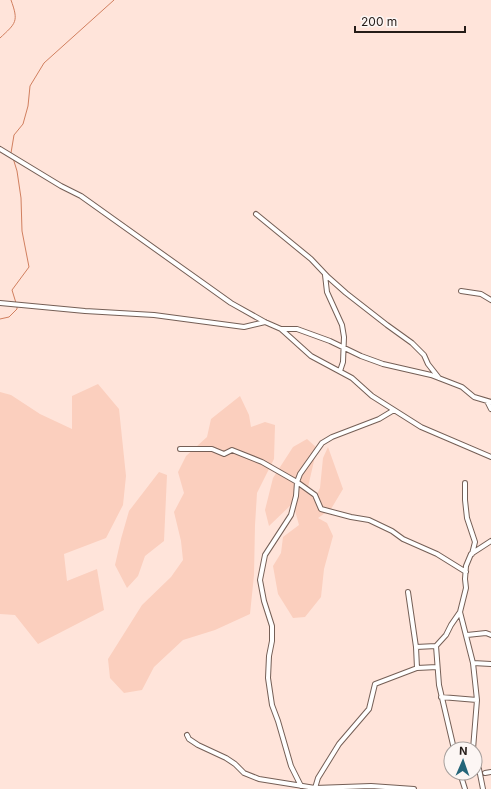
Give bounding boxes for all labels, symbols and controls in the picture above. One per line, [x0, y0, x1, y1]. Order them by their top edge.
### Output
scale bar [355, 8, 465, 34]
text: 200 m [361, 14, 397, 29]
north arrow [443, 741, 483, 781]
text: N [459, 744, 468, 758]

